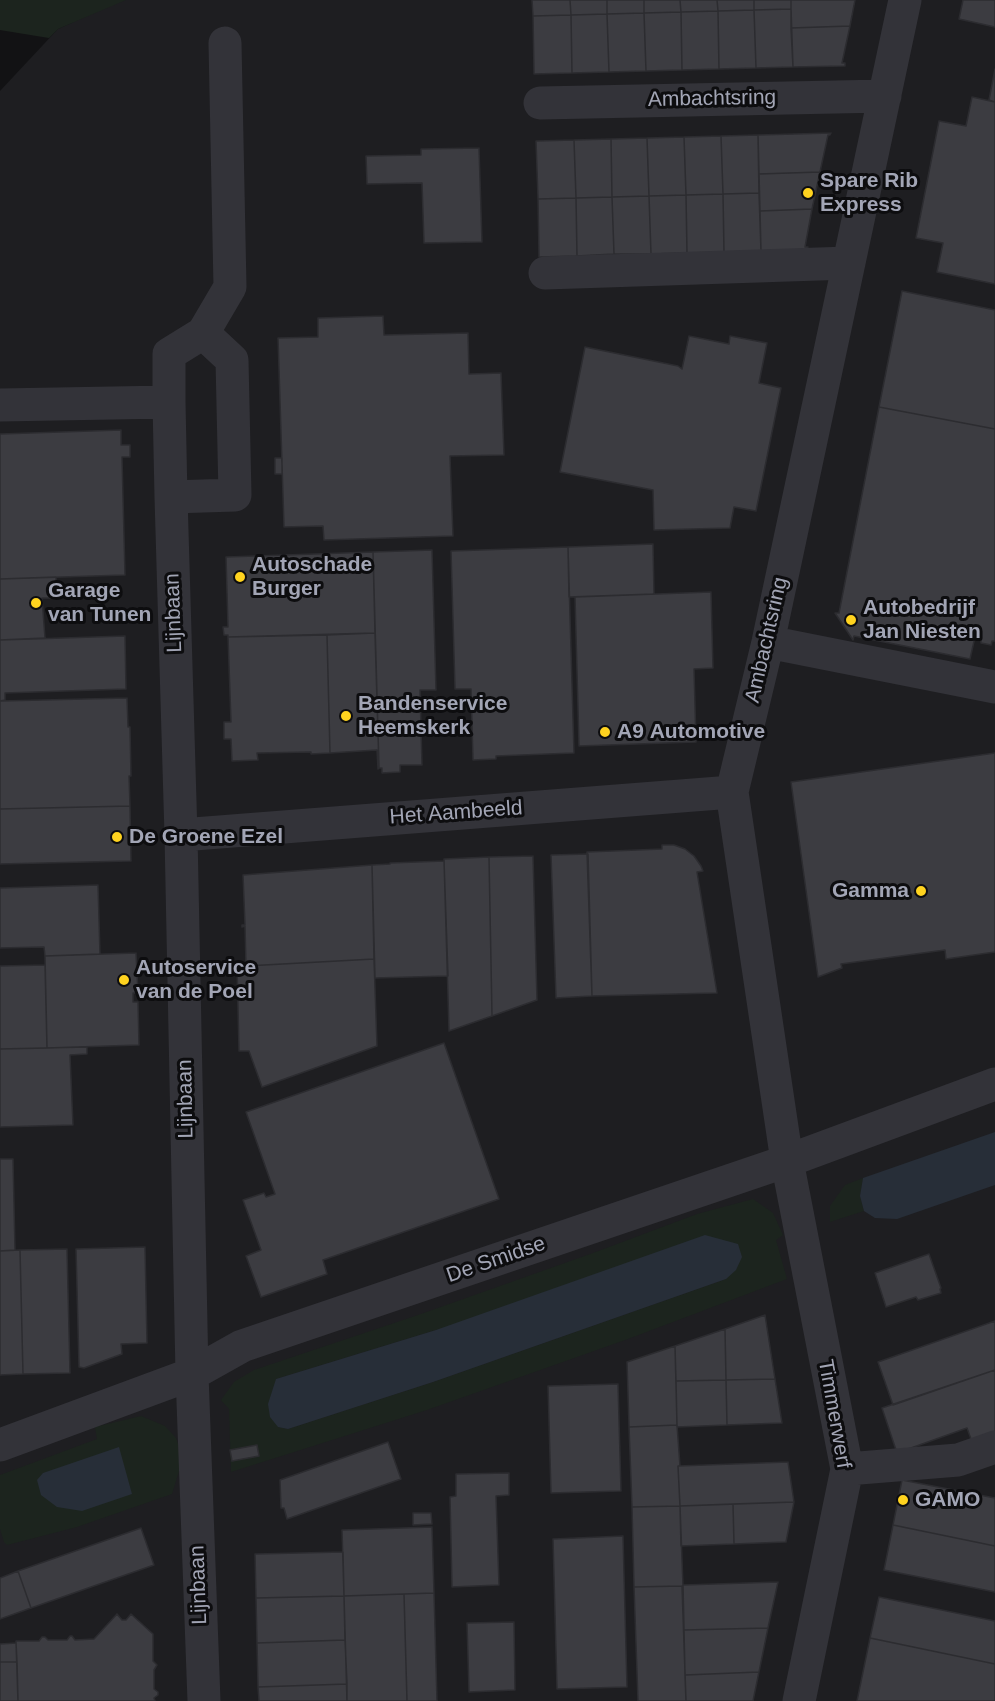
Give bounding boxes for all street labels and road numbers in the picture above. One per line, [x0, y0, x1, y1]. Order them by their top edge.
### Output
street label: Ambachtsring [648, 85, 776, 113]
street label: Lijnbaan [160, 573, 188, 653]
street label: Ambachtsring [740, 575, 794, 705]
street label: Het Aambeeld [389, 796, 523, 830]
street label: Lijnbaan [173, 1059, 199, 1139]
street label: De Smidse [443, 1231, 549, 1289]
street label: Timmerwerf [812, 1358, 856, 1470]
street label: Lijnbaan [185, 1545, 213, 1625]

